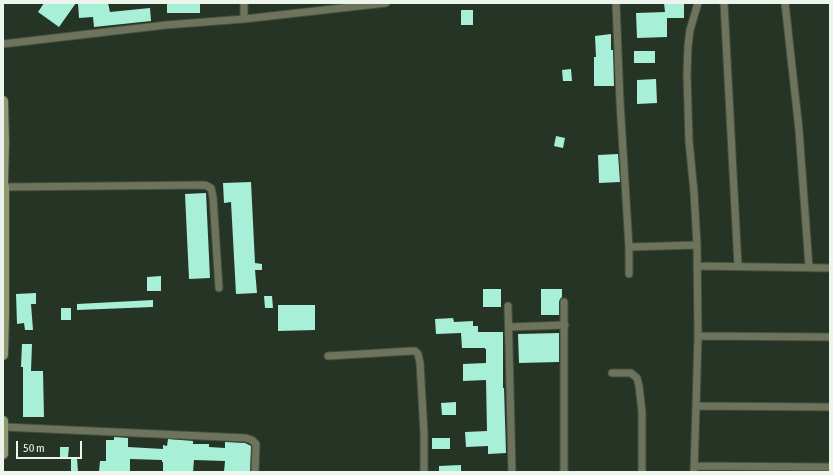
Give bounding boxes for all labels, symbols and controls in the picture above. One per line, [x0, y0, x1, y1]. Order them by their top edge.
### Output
scale bar [18, 433, 84, 459]
text: 50 m [23, 441, 45, 455]

